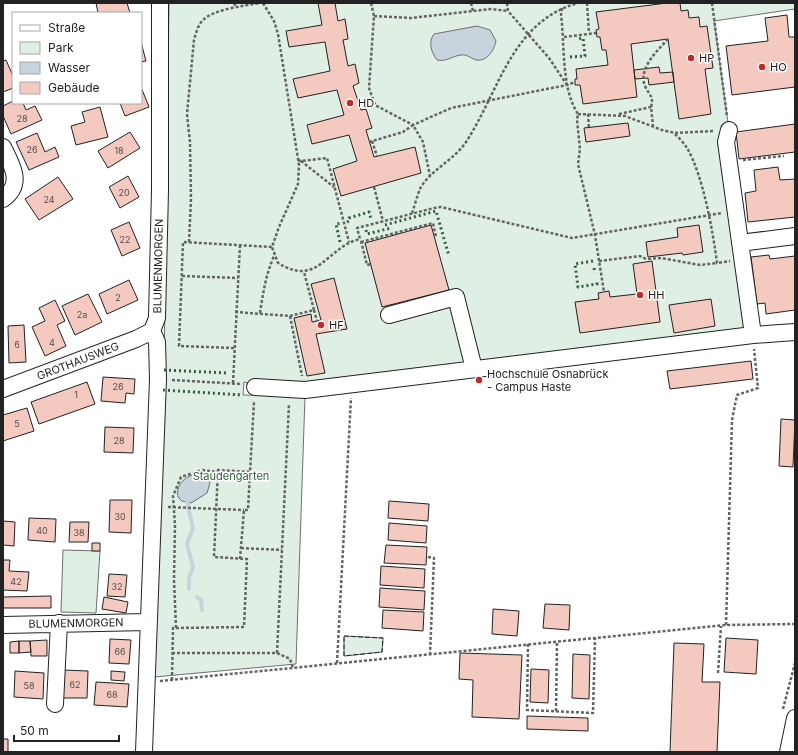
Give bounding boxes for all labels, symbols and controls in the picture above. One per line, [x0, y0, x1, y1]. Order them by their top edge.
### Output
legend [12, 12, 142, 104]
text: Straße [48, 20, 85, 35]
text: Park [48, 40, 74, 55]
place label: HP [699, 51, 714, 65]
marker: HP [686, 53, 696, 63]
text: Wasser [48, 60, 91, 75]
place label: HO [770, 60, 787, 74]
marker: HO [757, 62, 767, 72]
text: Gebäude [48, 80, 100, 95]
place label: HD [358, 96, 374, 110]
marker: HD [345, 98, 355, 108]
house number: 28 [16, 113, 28, 124]
house number: 26 [26, 144, 38, 155]
house number: 18 [114, 145, 124, 156]
house number: 20 [118, 187, 130, 198]
house number: 24 [43, 194, 55, 205]
street label: BLUMENMORGEN [150, 218, 166, 314]
house number: 22 [120, 234, 130, 245]
place label: HH [648, 288, 664, 302]
marker: HH [635, 290, 645, 300]
house number: 2 [115, 292, 121, 303]
house number: 2a [77, 309, 87, 320]
place label: HF [329, 318, 344, 332]
marker: HF [316, 320, 326, 330]
house number: 4 [49, 337, 55, 348]
house number: 6 [14, 339, 20, 350]
street label: GROTHAUSWEG [35, 339, 121, 383]
place label: Hochschule Osnabrück - Campus Haste [487, 367, 608, 394]
marker: Hochschule Osnabrück - Campus Haste [474, 375, 484, 385]
house number: 26 [112, 381, 124, 392]
house number: 1 [74, 389, 78, 400]
house number: 5 [14, 418, 20, 429]
house number: 28 [113, 435, 125, 446]
park label: Staudengarten [193, 469, 269, 483]
house number: 30 [114, 511, 126, 522]
house number: 40 [36, 525, 48, 536]
house number: 38 [73, 527, 85, 538]
house number: 42 [10, 576, 22, 587]
house number: 32 [111, 581, 123, 592]
street label: BLUMENMORGEN [28, 615, 124, 631]
house number: 66 [114, 646, 126, 657]
house number: 62 [69, 679, 81, 690]
house number: 58 [23, 680, 35, 691]
house number: 68 [106, 689, 118, 700]
scale bar [14, 717, 119, 743]
text: 50 m [20, 723, 49, 738]

